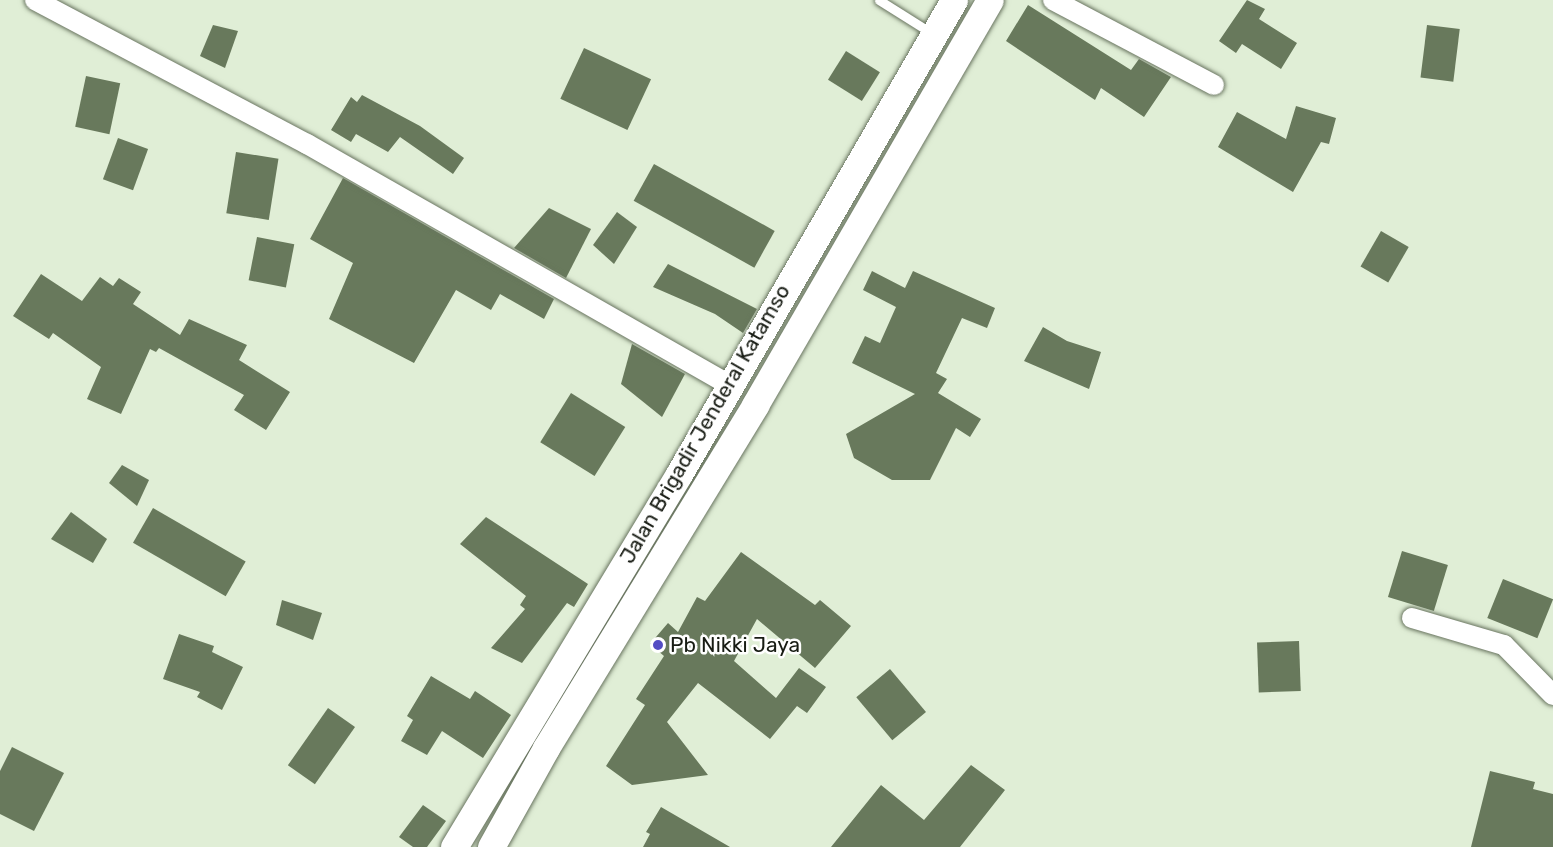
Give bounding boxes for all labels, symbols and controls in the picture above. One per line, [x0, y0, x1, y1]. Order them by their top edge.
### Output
street label: Jalan Brigadir Jenderal Katamso [615, 280, 795, 568]
place label: Pb Nikki Jaya [670, 632, 800, 658]
marker: Pb Nikki Jaya [651, 638, 665, 652]

